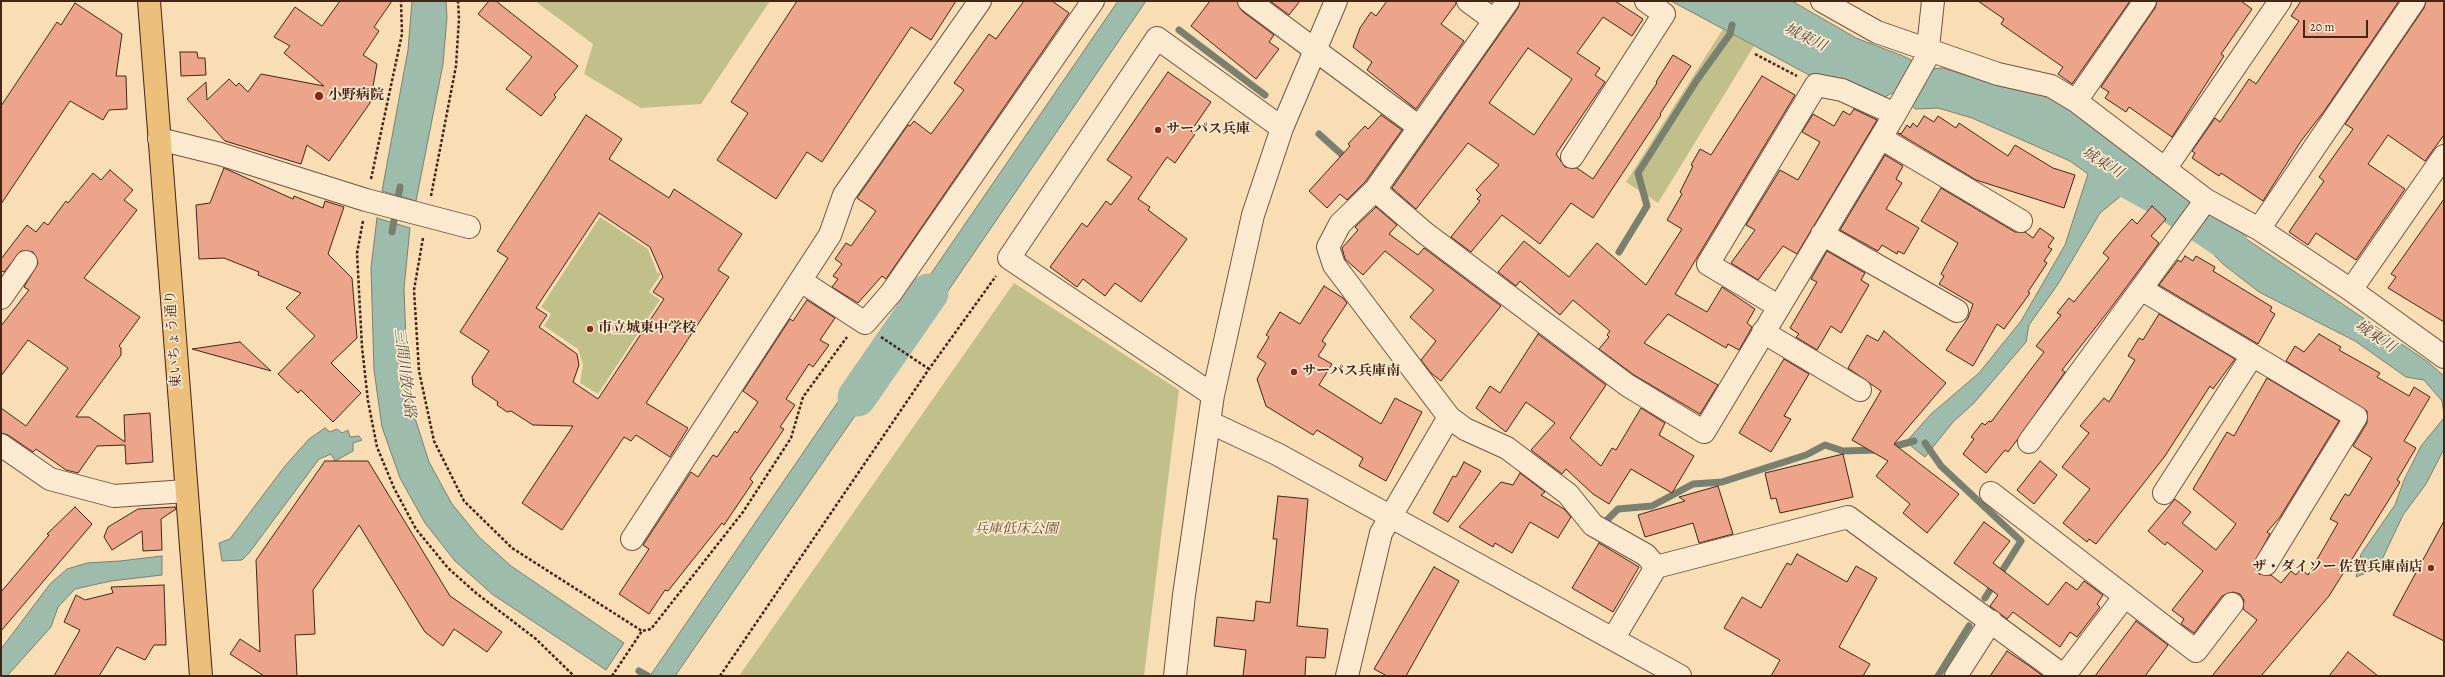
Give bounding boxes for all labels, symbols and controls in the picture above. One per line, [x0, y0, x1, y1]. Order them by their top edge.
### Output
scale bar [2305, 12, 2370, 38]
text: 20 m [2310, 19, 2334, 35]
water label: 城東川 [1781, 20, 1829, 56]
place label: 小野病院 [328, 88, 384, 104]
marker: 小野病院 [313, 90, 325, 102]
place label: サーパス兵庫 [1166, 122, 1250, 138]
marker: サーパス兵庫 [1153, 125, 1163, 135]
water label: 城東川 [2078, 143, 2126, 183]
street label: 東いちょう通り [162, 290, 186, 388]
water label: 城東川 [2351, 317, 2399, 357]
place label: 市立城東中学校 [598, 321, 696, 337]
marker: 市立城東中学校 [585, 324, 595, 334]
water label: 三間川放水路 [390, 327, 418, 419]
place label: サーパス兵庫南 [1302, 364, 1400, 380]
marker: サーパス兵庫南 [1289, 367, 1299, 377]
park label: 兵庫低床公園 [974, 522, 1058, 538]
place label: ザ・ダイソー 佐賀兵庫南店 [2253, 560, 2423, 576]
marker: ザ・ダイソー 佐賀兵庫南店 [2426, 563, 2436, 573]

